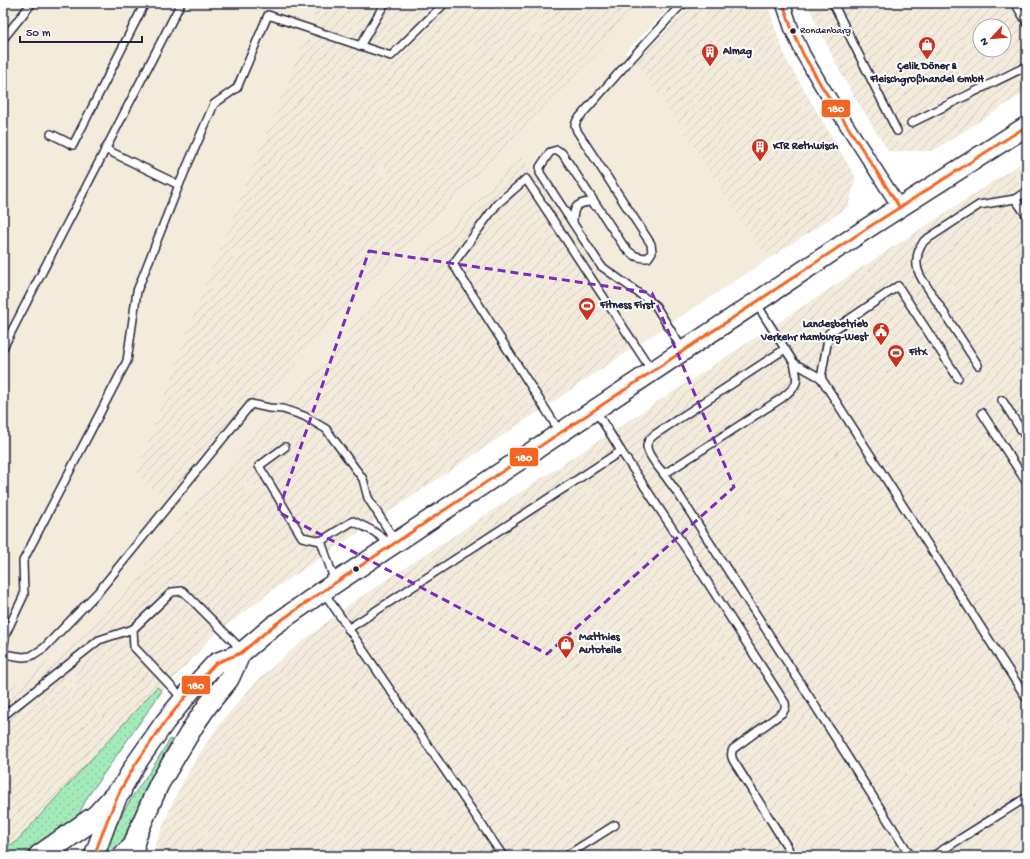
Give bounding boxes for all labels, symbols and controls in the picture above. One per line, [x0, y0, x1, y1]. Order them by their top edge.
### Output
scale bar [20, 18, 142, 44]
north arrow [972, 18, 1012, 58]
place label: Rondenbarg [800, 25, 851, 37]
marker: Rondenbarg [788, 26, 798, 36]
text: 50 m [26, 27, 51, 41]
shop icon: Çelik Döner & Fleischgroßhandel GmbH [917, 35, 937, 60]
text: N [978, 36, 992, 47]
building icon: Almag [700, 42, 720, 67]
place label: Almag [722, 46, 753, 59]
place label: Çelik Döner & Fleischgroßhandel GmbH [869, 61, 985, 87]
line badge: 180 [821, 99, 851, 118]
text: 180 [827, 104, 845, 116]
building icon: KTR Rethwisch [750, 137, 770, 162]
place label: KTR Rethwisch [772, 140, 838, 153]
sports icon: Fitness First [577, 296, 597, 321]
place label: Fitness First [599, 299, 656, 312]
place label: Landesbetrieb Verkehr Hamburg-West [760, 318, 870, 345]
public building icon: Landesbetrieb Verkehr Hamburg-West [871, 321, 891, 346]
sports icon: FitX [886, 343, 906, 368]
place label: FitX [908, 346, 929, 359]
line badge: 180 [509, 447, 539, 467]
text: 180 [515, 453, 533, 465]
unlabelled marker [351, 564, 361, 574]
place label: Matthies Autoteile [578, 631, 623, 657]
shop icon: Matthies Autoteile [556, 634, 576, 659]
line badge: 180 [181, 675, 211, 695]
text: 180 [187, 681, 205, 693]

